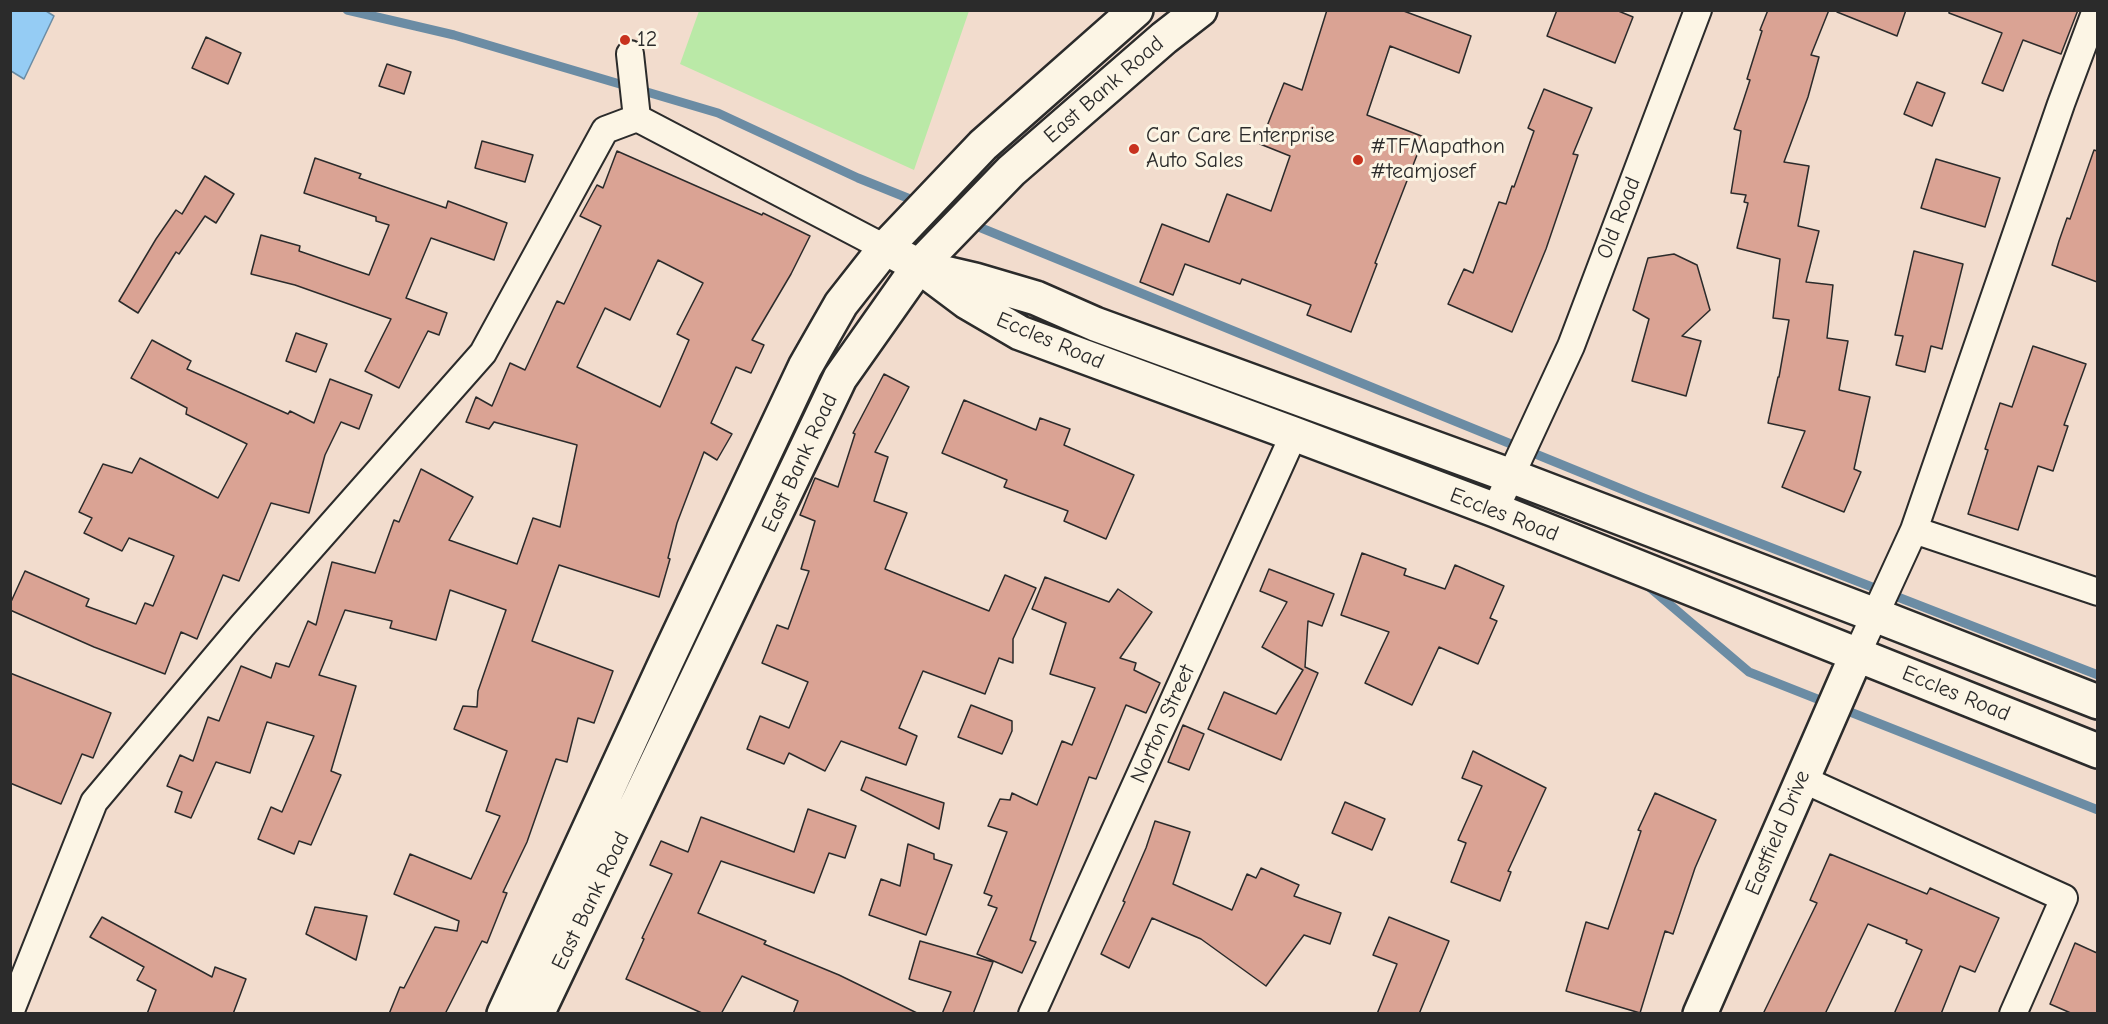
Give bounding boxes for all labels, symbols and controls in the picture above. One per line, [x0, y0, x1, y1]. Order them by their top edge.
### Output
place label: 12 [637, 27, 657, 53]
street label: East Bank Road [1039, 31, 1169, 149]
marker: 12 [618, 33, 632, 47]
place label: Car Care Enterprise Auto Sales [1146, 123, 1335, 174]
place label: #TFMapathon #teamjosef [1370, 134, 1505, 186]
marker: Car Care Enterprise Auto Sales [1127, 142, 1141, 156]
marker: #TFMapathon #teamjosef [1351, 153, 1365, 167]
street label: Old Road [1591, 173, 1647, 263]
street label: Eccles Road [992, 307, 1108, 375]
street label: East Bank Road [756, 389, 844, 537]
street label: Eccles Road [1446, 482, 1562, 548]
street label: Eccles Road [1898, 660, 2014, 728]
street label: Norton Street [1125, 661, 1201, 787]
street label: Eastfield Drive [1740, 766, 1816, 900]
street label: East Bank Road [546, 828, 636, 974]

